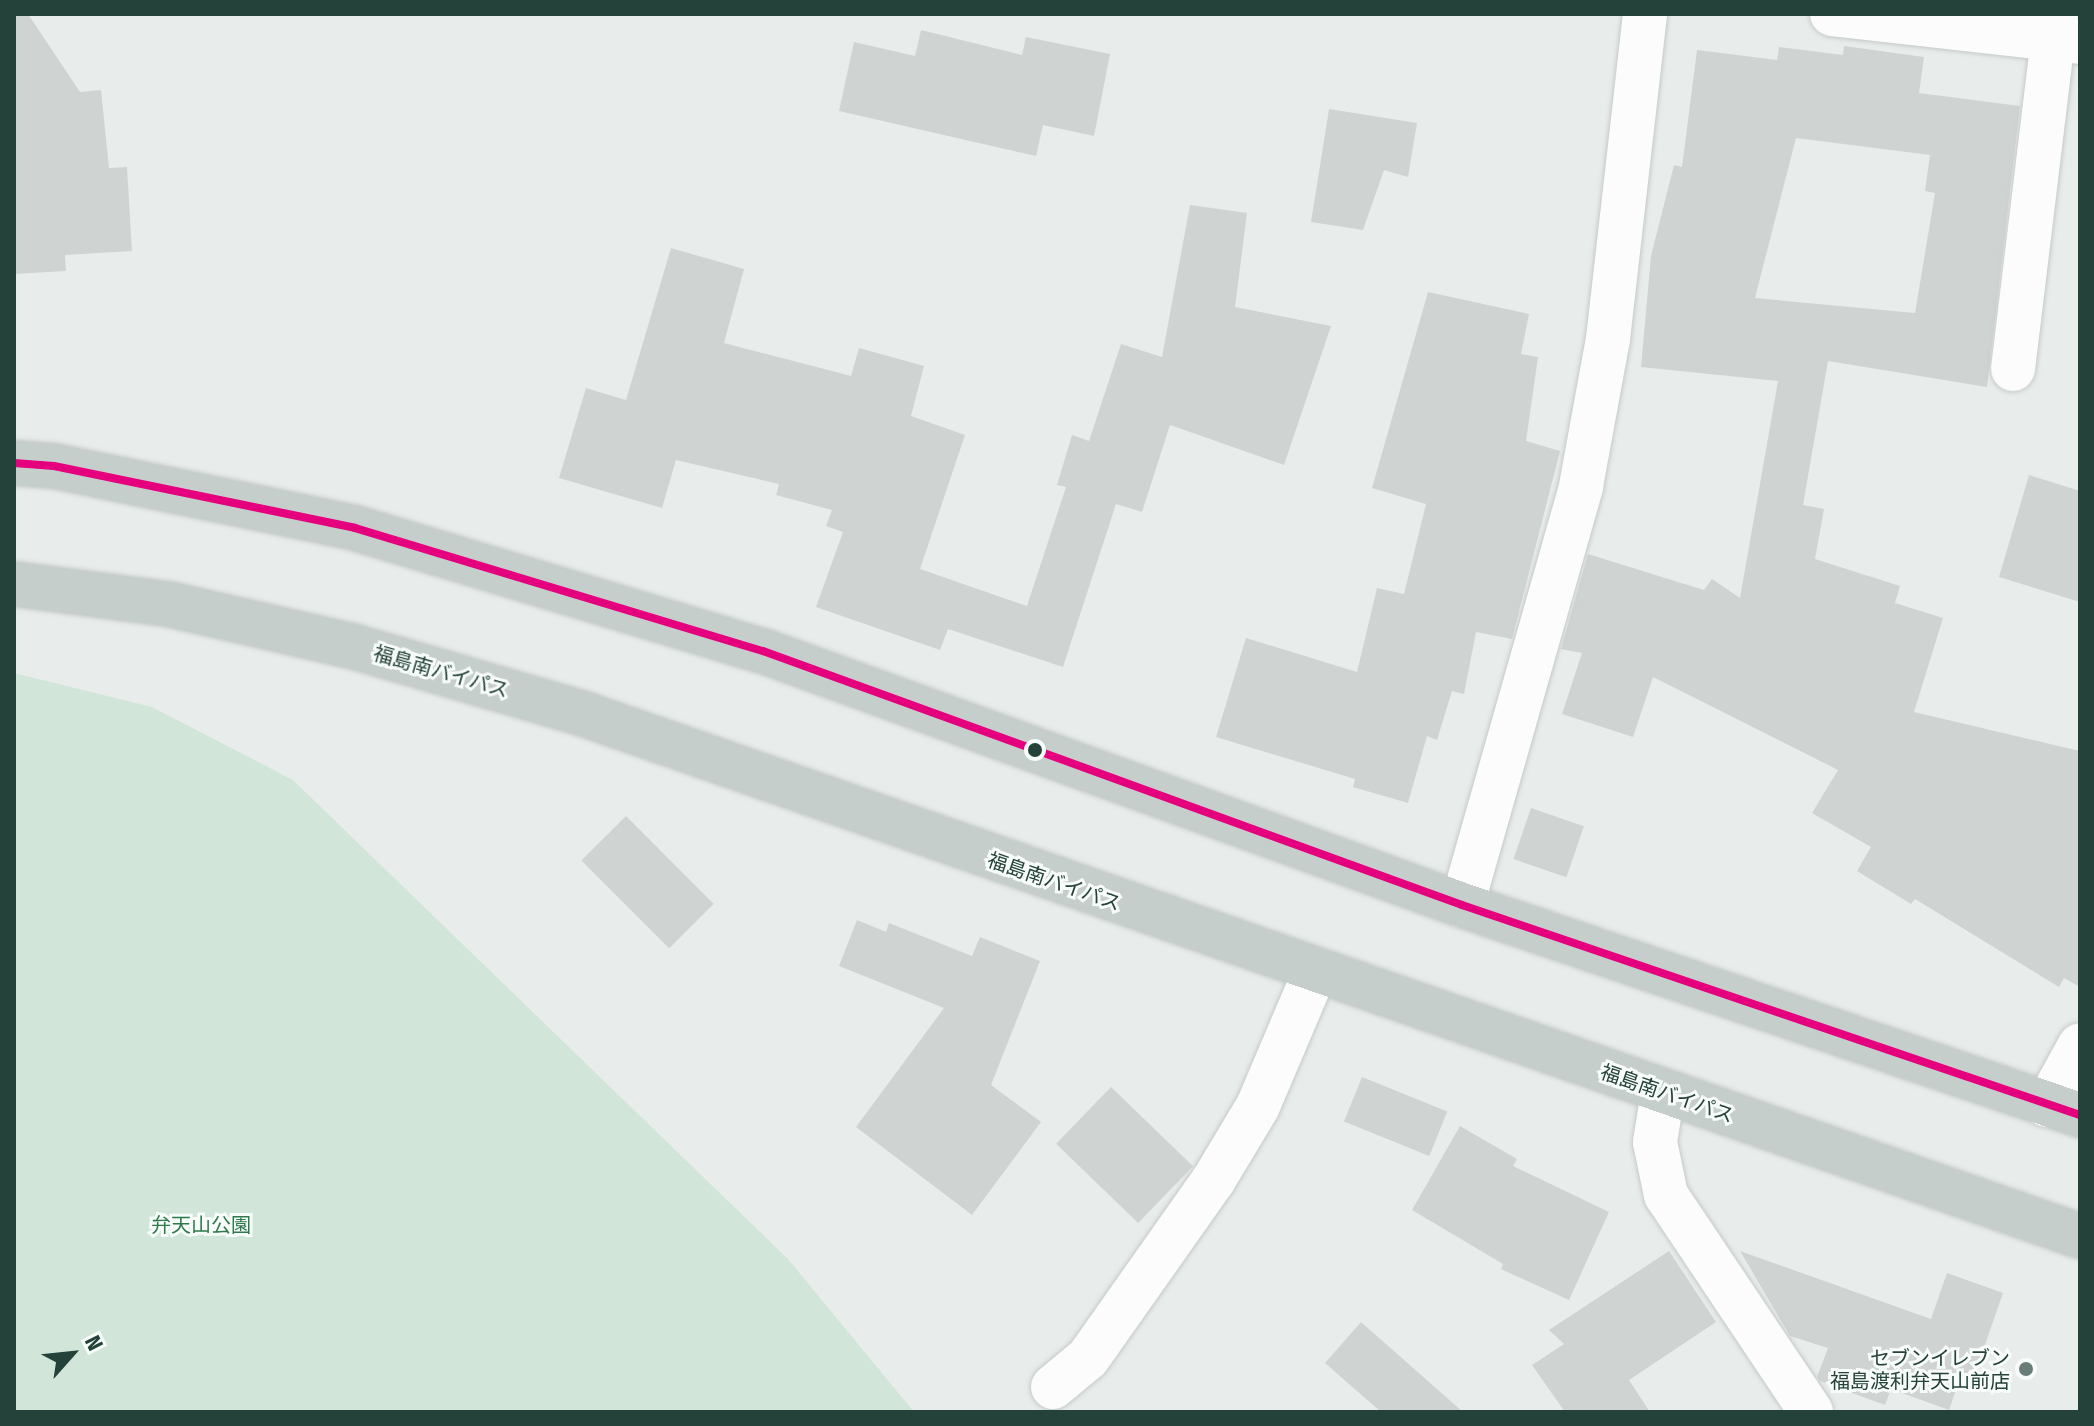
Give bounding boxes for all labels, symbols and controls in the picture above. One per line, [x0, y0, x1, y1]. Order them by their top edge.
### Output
street label: 福島南バイパス [370, 641, 512, 703]
unlabelled marker [1027, 742, 1043, 758]
street label: 福島南バイパス [984, 848, 1124, 916]
street label: 福島南バイパス [1597, 1060, 1737, 1128]
park label: 弁天山公園 [151, 1213, 251, 1237]
north arrow [32, 1314, 112, 1394]
text: N [79, 1331, 109, 1355]
place label: セブンイレブン 福島渡利弁天山前店 [1830, 1346, 2010, 1393]
marker: セブンイレブン 福島渡利弁天山前店 [2017, 1360, 2035, 1378]

